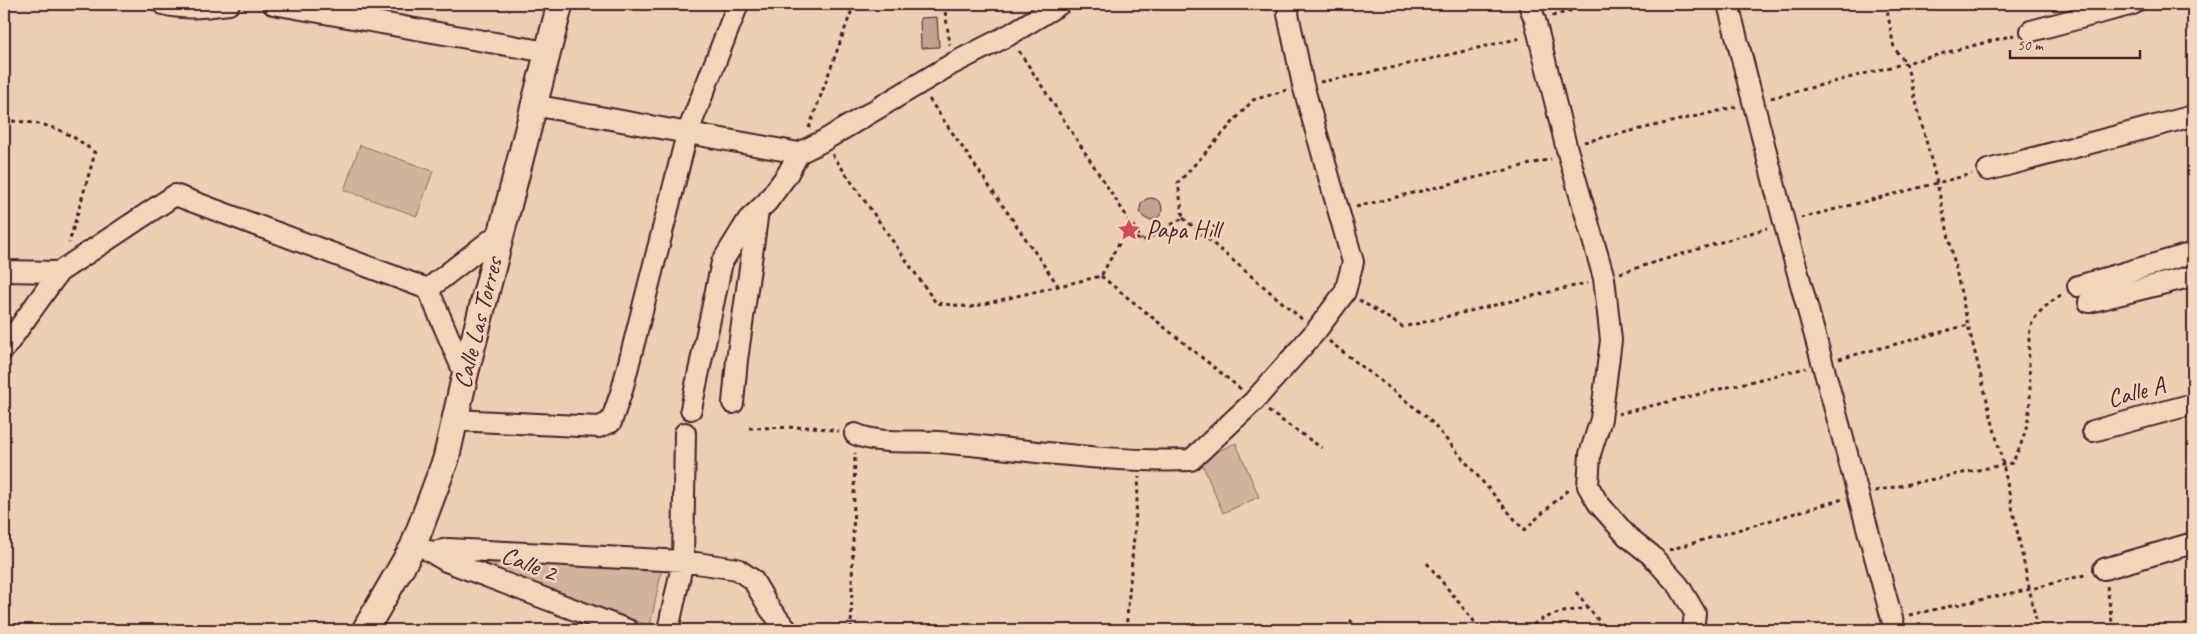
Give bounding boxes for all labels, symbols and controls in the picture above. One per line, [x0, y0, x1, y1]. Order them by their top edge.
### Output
scale bar [2010, 28, 2140, 60]
text: 50 m [2017, 36, 2044, 55]
place label: Papa Hill [1146, 214, 1225, 246]
place icon: Papa Hill [1116, 217, 1142, 243]
street label: Calle Las Torres [446, 252, 510, 392]
street label: Calle A [2104, 369, 2170, 415]
street label: Calle 2 [497, 539, 563, 590]

